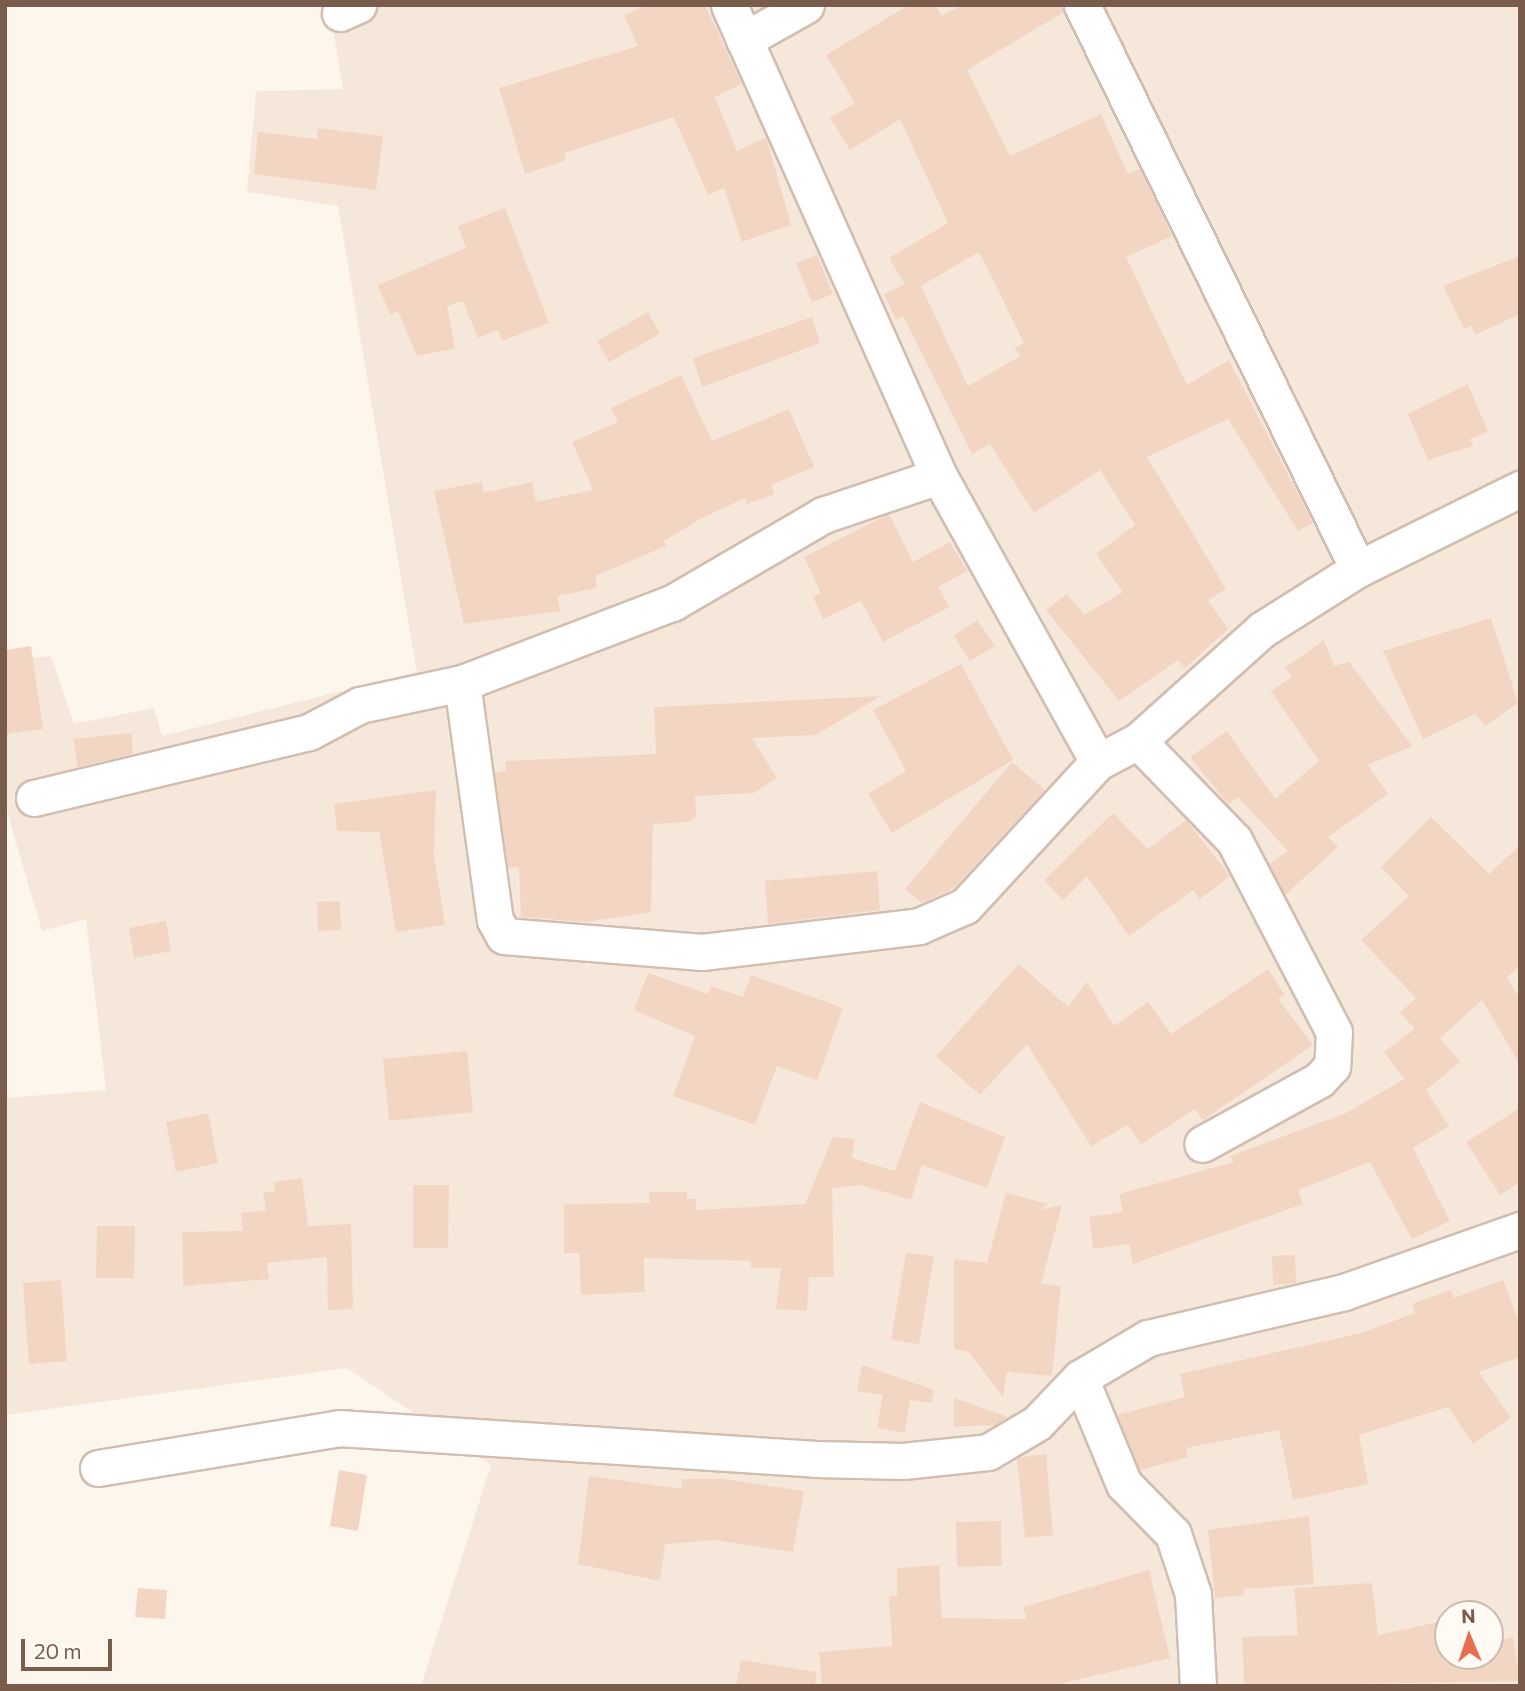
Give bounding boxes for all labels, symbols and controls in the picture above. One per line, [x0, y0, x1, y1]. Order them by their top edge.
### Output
north arrow [1434, 1600, 1504, 1670]
text: N [1461, 1604, 1476, 1627]
scale bar [24, 1624, 116, 1668]
text: 20 m [34, 1638, 82, 1663]

